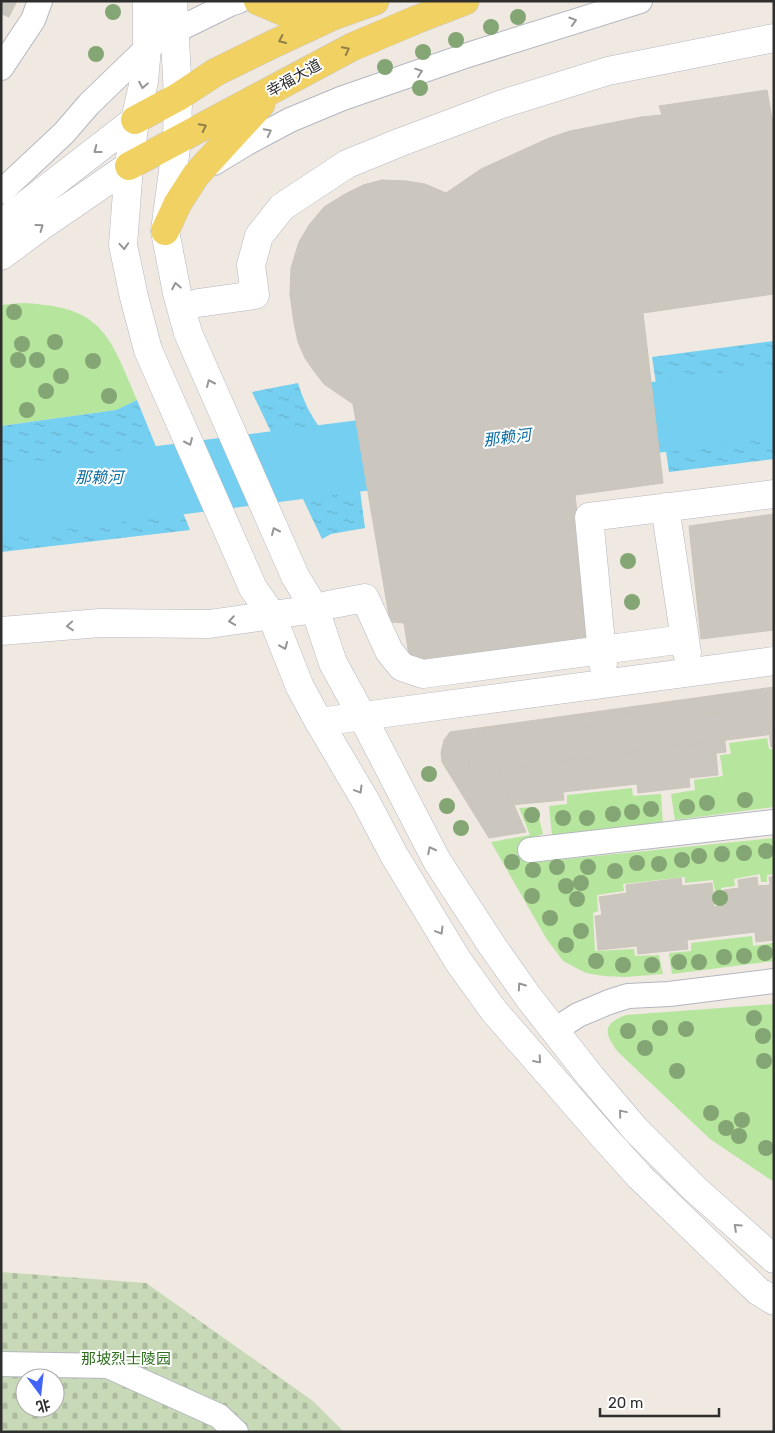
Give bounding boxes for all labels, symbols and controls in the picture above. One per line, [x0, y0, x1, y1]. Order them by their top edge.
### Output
one-way arrow [568, 17, 577, 27]
one-way arrow [278, 33, 287, 44]
one-way arrow [341, 46, 350, 56]
street label: 幸福大道 [263, 56, 325, 100]
one-way arrow [414, 68, 422, 78]
one-way arrow [138, 80, 149, 89]
one-way arrow [197, 123, 206, 133]
one-way arrow [262, 128, 271, 138]
one-way arrow [93, 144, 102, 153]
one-way arrow [35, 224, 44, 233]
one-way arrow [118, 242, 129, 250]
one-way arrow [171, 282, 182, 290]
one-way arrow [205, 379, 216, 388]
water label: 那赖河 [482, 425, 535, 450]
one-way arrow [182, 437, 193, 446]
water label: 那赖河 [75, 468, 126, 487]
one-way arrow [271, 527, 281, 536]
one-way arrow [228, 615, 237, 625]
one-way arrow [66, 620, 74, 631]
one-way arrow [277, 641, 288, 650]
one-way arrow [353, 784, 363, 793]
one-way arrow [427, 847, 437, 856]
one-way arrow [433, 925, 443, 934]
one-way arrow [518, 982, 527, 992]
one-way arrow [532, 1054, 540, 1063]
one-way arrow [618, 1110, 627, 1119]
one-way arrow [733, 1224, 742, 1233]
park label: 那坡烈士陵园 [81, 1350, 171, 1368]
north arrow [15, 1368, 65, 1418]
scale bar [600, 1386, 719, 1418]
text: 20 m [608, 1394, 643, 1412]
text: 北 [34, 1395, 52, 1415]

